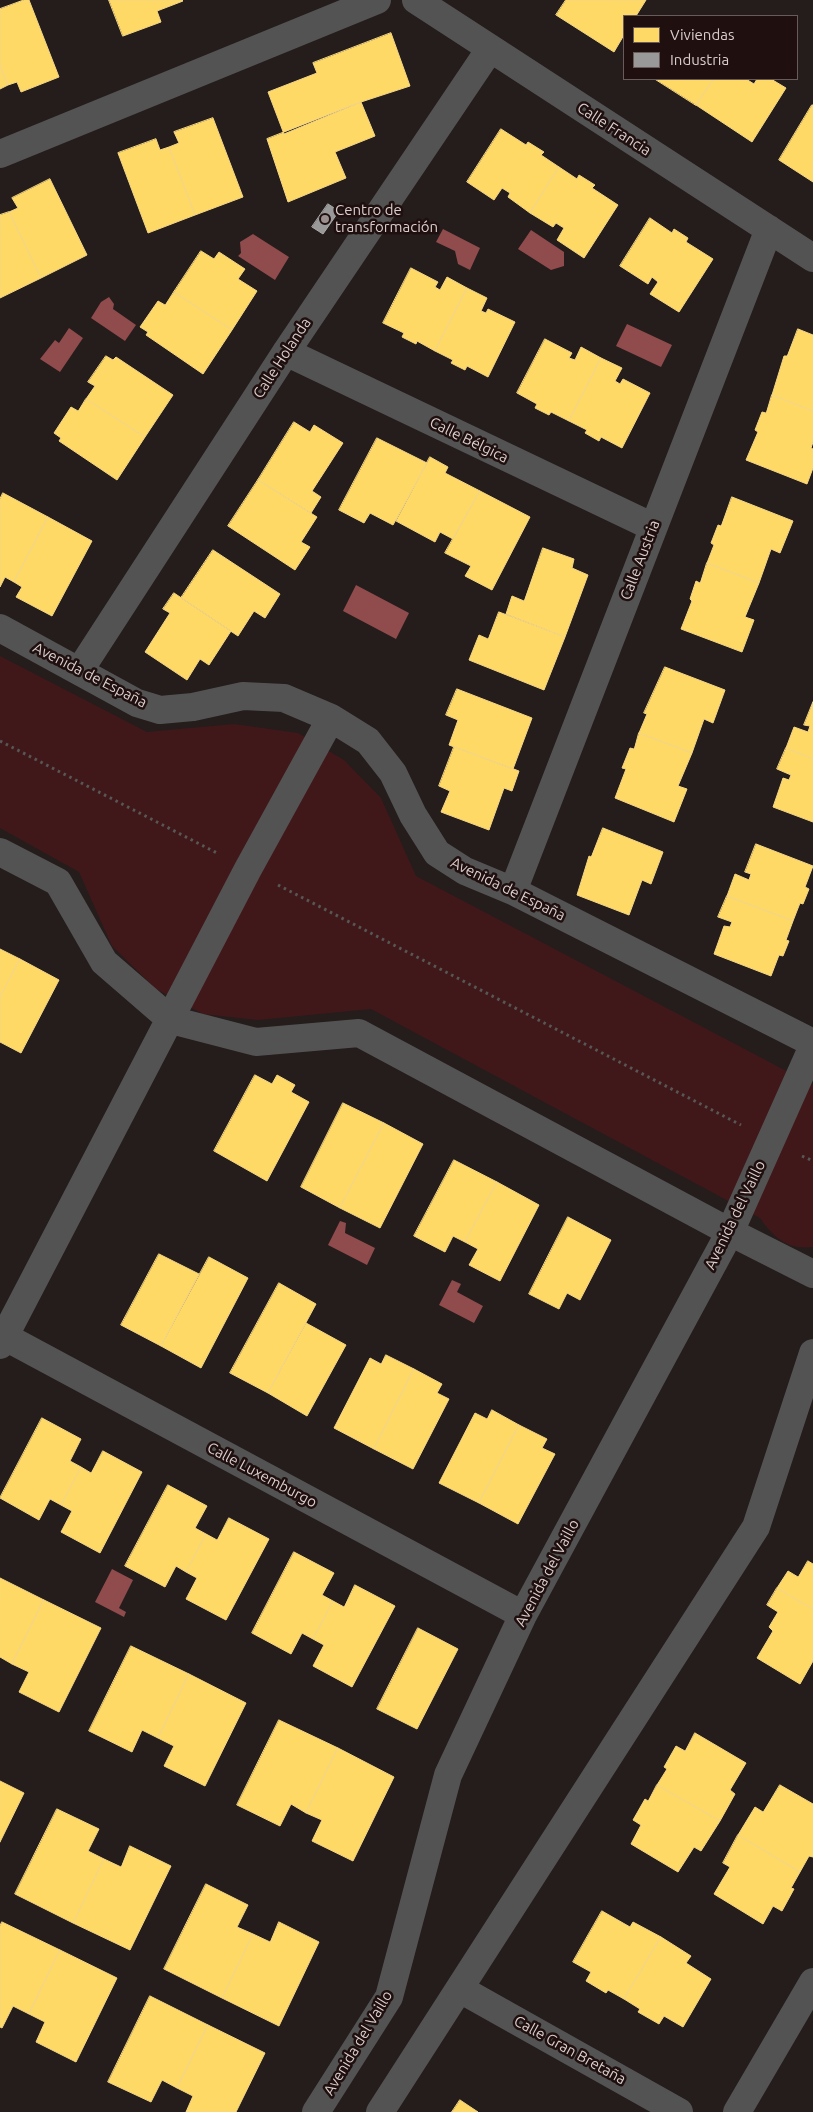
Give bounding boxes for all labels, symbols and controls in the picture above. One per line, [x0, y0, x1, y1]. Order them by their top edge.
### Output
legend [623, 15, 798, 80]
text: Viviendas [670, 26, 734, 43]
text: Industria [670, 51, 729, 68]
street label: Calle Francia [574, 98, 654, 160]
place label: Centro de transformación [335, 201, 438, 236]
marker: Centro de transformación [319, 213, 331, 225]
street label: Calle Holanda [249, 314, 315, 402]
street label: Calle Bélgica [427, 413, 511, 467]
street label: Calle Austria [617, 517, 663, 603]
street label: Avenida de España [30, 639, 150, 711]
street label: Avenida de España [448, 853, 568, 925]
street label: Avenida del Vaillo [701, 1158, 769, 1272]
street label: Calle Luxemburgo [204, 1438, 320, 1512]
street label: Avenida del Vaillo [511, 1516, 583, 1630]
street label: Avenida del Vaillo [320, 1987, 396, 2099]
street label: Calle Gran Bretaña [511, 2012, 629, 2088]

